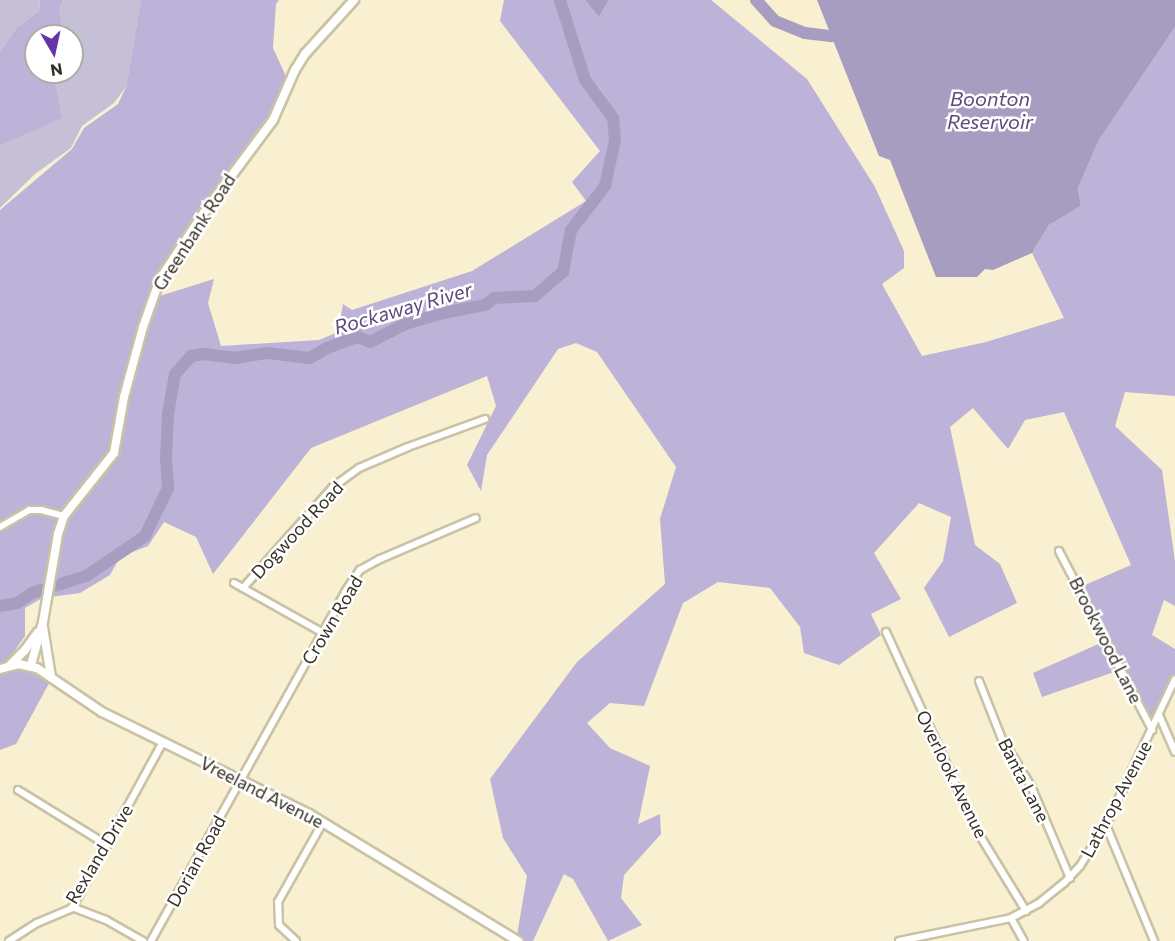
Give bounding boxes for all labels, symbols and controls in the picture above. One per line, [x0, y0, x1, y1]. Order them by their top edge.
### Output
north arrow [24, 24, 84, 84]
text: N [49, 60, 64, 81]
water label: Boonton Reservoir [947, 87, 1033, 134]
street label: Greenbank Road [148, 170, 240, 294]
water label: Rockaway River [331, 277, 475, 339]
street label: Dogwood Road [246, 477, 348, 583]
street label: Crown Road [297, 572, 367, 668]
street label: Brookwood Lane [1065, 573, 1147, 707]
street label: Overlook Avenue [912, 707, 992, 841]
street label: Banta Lane [994, 735, 1054, 825]
street label: Lathrop Avenue [1076, 737, 1156, 861]
street label: Vreeland Avenue [197, 752, 327, 832]
street label: Rexland Drive [61, 800, 137, 908]
street label: Dorian Road [162, 812, 230, 910]

